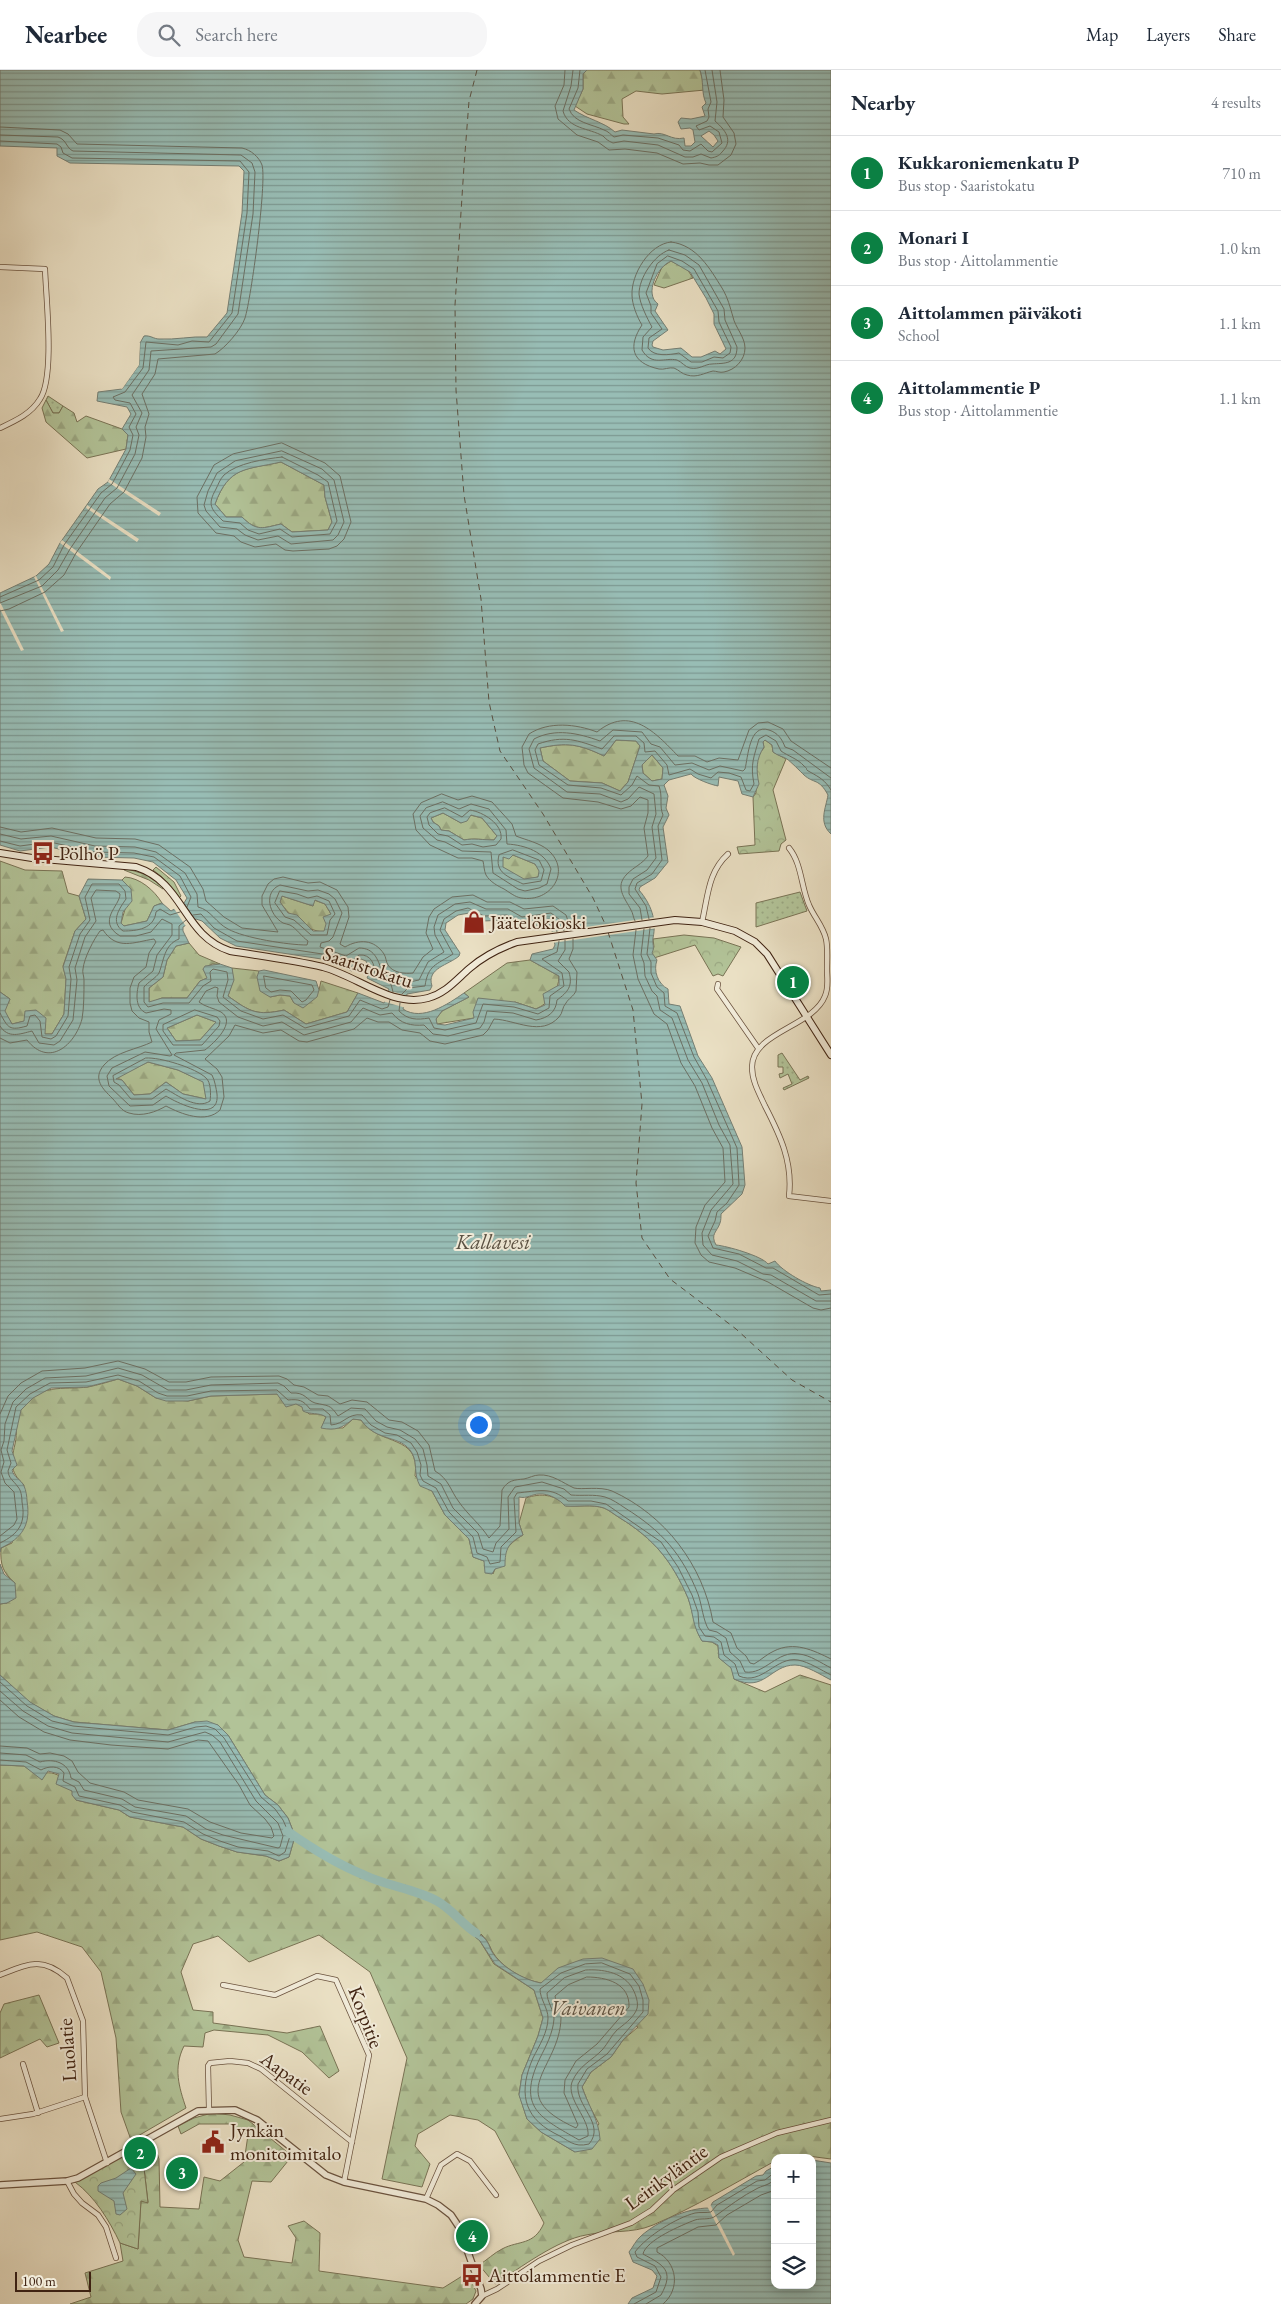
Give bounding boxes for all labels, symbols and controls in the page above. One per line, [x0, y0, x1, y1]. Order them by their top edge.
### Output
search box [137, 12, 487, 57]
text: Nearbee [25, 19, 107, 50]
icon: search [155, 21, 183, 49]
text: Search here [195, 22, 278, 47]
text: Map [1086, 23, 1118, 46]
text: Layers [1146, 23, 1190, 46]
text: Share [1218, 23, 1256, 46]
text: Nearby [851, 89, 915, 116]
text: 4 results [1211, 92, 1261, 113]
text: Kukkaroniemenkatu P [898, 150, 1079, 175]
text: 1 [863, 163, 871, 184]
text: 710 m [1222, 163, 1261, 184]
text: Bus stop · Saaristokatu [898, 175, 1035, 196]
text: Monari I [898, 225, 969, 250]
text: 2 [863, 238, 871, 259]
text: 1.0 km [1219, 238, 1261, 259]
text: Bus stop · Aittolammentie [898, 250, 1058, 271]
text: Aittolammen päiväkoti [898, 300, 1082, 325]
text: 3 [863, 313, 871, 334]
text: 1.1 km [1219, 313, 1261, 334]
text: School [898, 325, 940, 346]
text: Aittolammentie P [898, 375, 1040, 400]
text: 4 [863, 388, 871, 409]
text: 1.1 km [1219, 388, 1261, 409]
text: Bus stop · Aittolammentie [898, 400, 1058, 421]
bus stop icon: Pölhö P [30, 840, 56, 866]
place label: Pölhö P [59, 840, 119, 866]
shop icon: Jäätelökioski [461, 909, 487, 935]
place label: Jäätelökioski [488, 909, 586, 935]
street label: Saaristokatu [320, 940, 417, 994]
pin: 1 [777, 963, 809, 1001]
water label: Kallavesi [455, 1228, 531, 1255]
your location [466, 1412, 492, 1438]
street label: Korpitie [342, 1982, 390, 2052]
water label: Vaivanen [550, 1994, 626, 2021]
street label: Luolatie [52, 2017, 82, 2083]
street label: Aapatie [255, 2045, 319, 2101]
place label: Jynkän monitoimitalo [228, 2117, 342, 2166]
public building icon: Jynkän monitoimitalo [200, 2129, 226, 2155]
pin: 2 [124, 2134, 156, 2172]
street label: Leirikyläntie [619, 2138, 713, 2216]
pin: 3 [166, 2154, 198, 2192]
map controls [771, 2154, 816, 2289]
button: + [771, 2154, 816, 2199]
button: − [771, 2199, 816, 2244]
pin: 4 [456, 2217, 488, 2255]
button: layers [771, 2244, 816, 2289]
bus stop icon: Aittolammentie E [459, 2262, 485, 2288]
place label: Aittolammentie E [487, 2262, 625, 2288]
scale bar [15, 2269, 91, 2292]
text: 100 m [22, 2272, 56, 2290]

